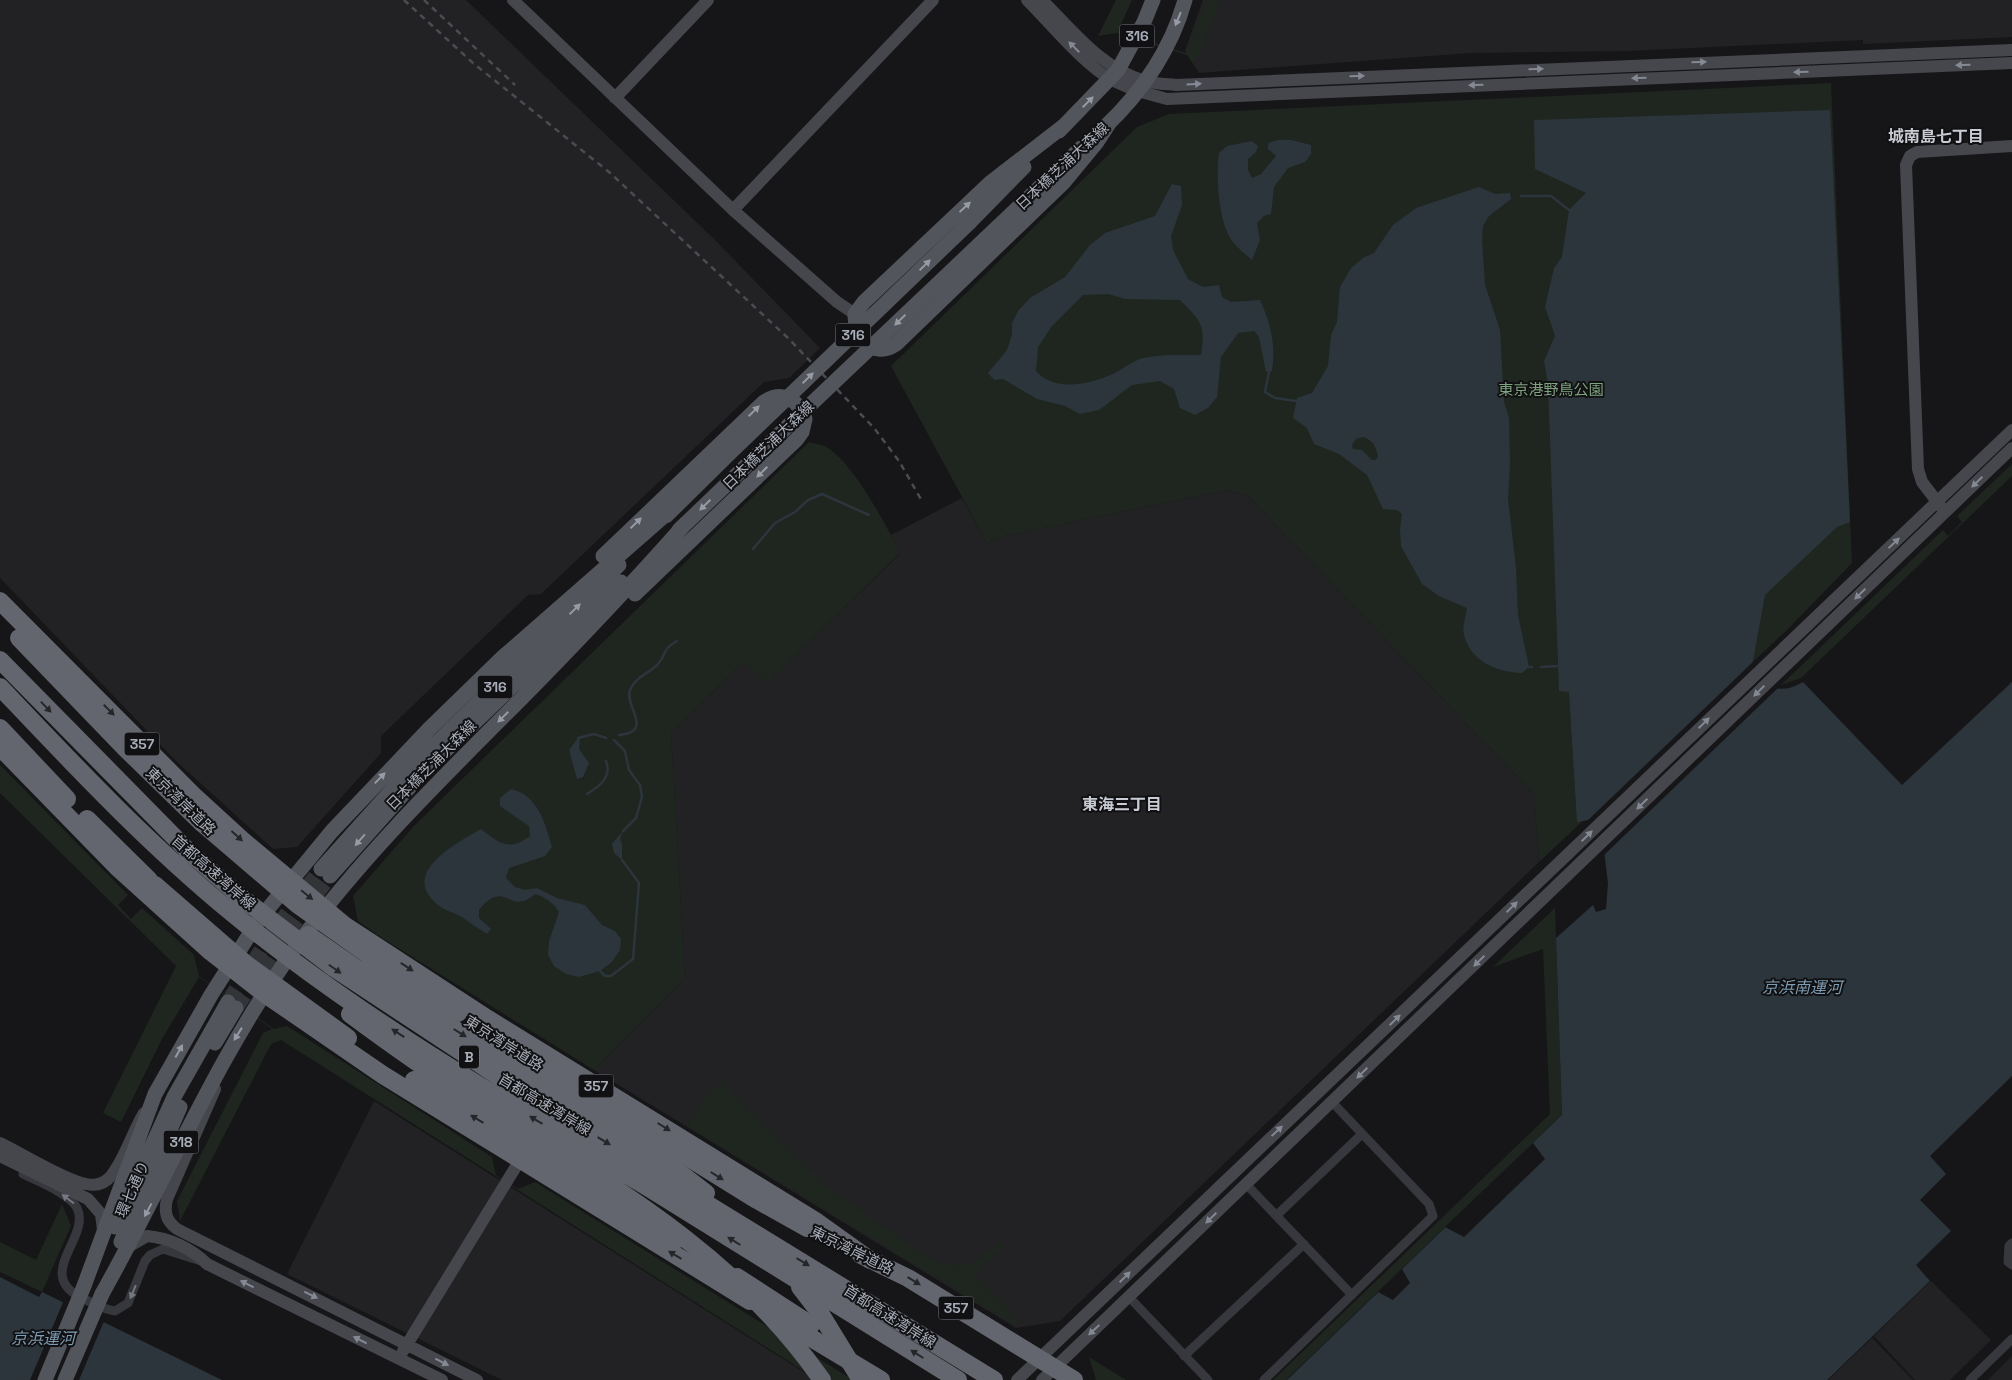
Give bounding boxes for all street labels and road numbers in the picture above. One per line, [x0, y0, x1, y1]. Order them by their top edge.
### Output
road number: 316 [1120, 24, 1154, 48]
street label: 日本橋芝浦大森線 [1012, 118, 1112, 214]
road number: 316 [836, 324, 870, 346]
street label: 日本橋芝浦大森線 [718, 396, 818, 494]
road number: 316 [478, 676, 512, 699]
street label: 日本橋芝浦大森線 [382, 716, 480, 814]
road number: 357 [124, 732, 160, 756]
street label: 東京湾岸道路 [142, 763, 220, 839]
street label: 首都高速湾岸線 [168, 830, 260, 914]
street label: 東京湾岸道路 [461, 1011, 547, 1075]
road number: B [459, 1046, 479, 1068]
street label: 首都高速湾岸線 [495, 1069, 595, 1139]
road number: 357 [578, 1074, 614, 1098]
road number: 318 [164, 1130, 198, 1154]
street label: 環七通り [111, 1158, 153, 1220]
street label: 東京湾岸道路 [807, 1222, 897, 1278]
street label: 首都高速湾岸線 [840, 1280, 940, 1352]
road number: 357 [938, 1296, 974, 1320]

